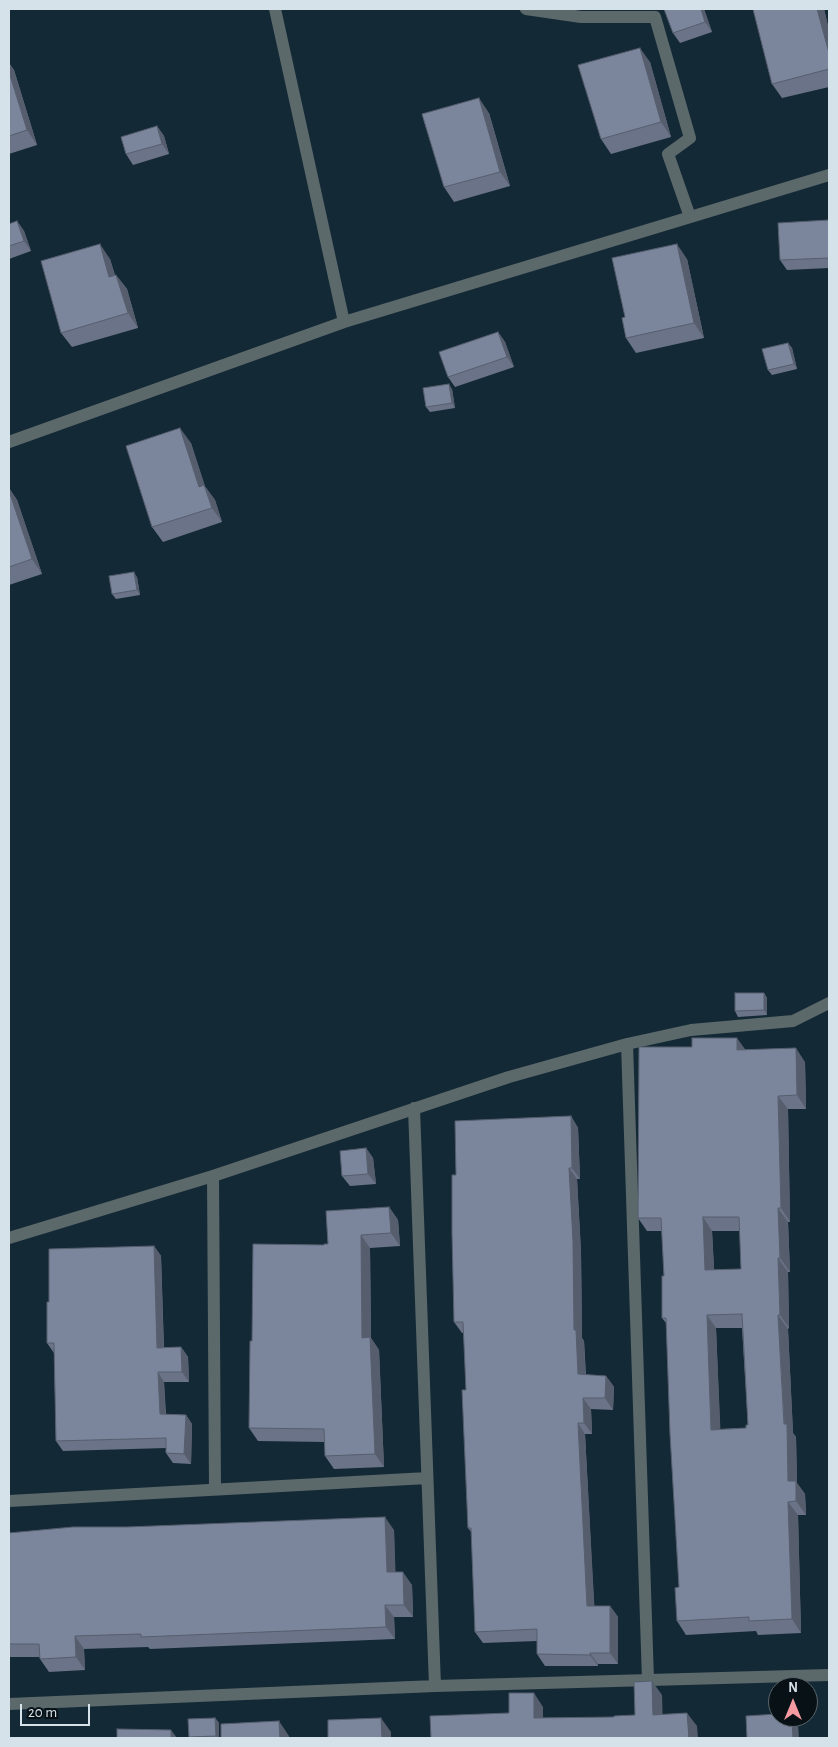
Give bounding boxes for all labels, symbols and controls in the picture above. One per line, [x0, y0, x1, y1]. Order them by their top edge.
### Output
north arrow [768, 1677, 818, 1727]
text: N [788, 1681, 798, 1695]
scale bar [22, 1694, 92, 1726]
text: 20 m [28, 1705, 57, 1720]

